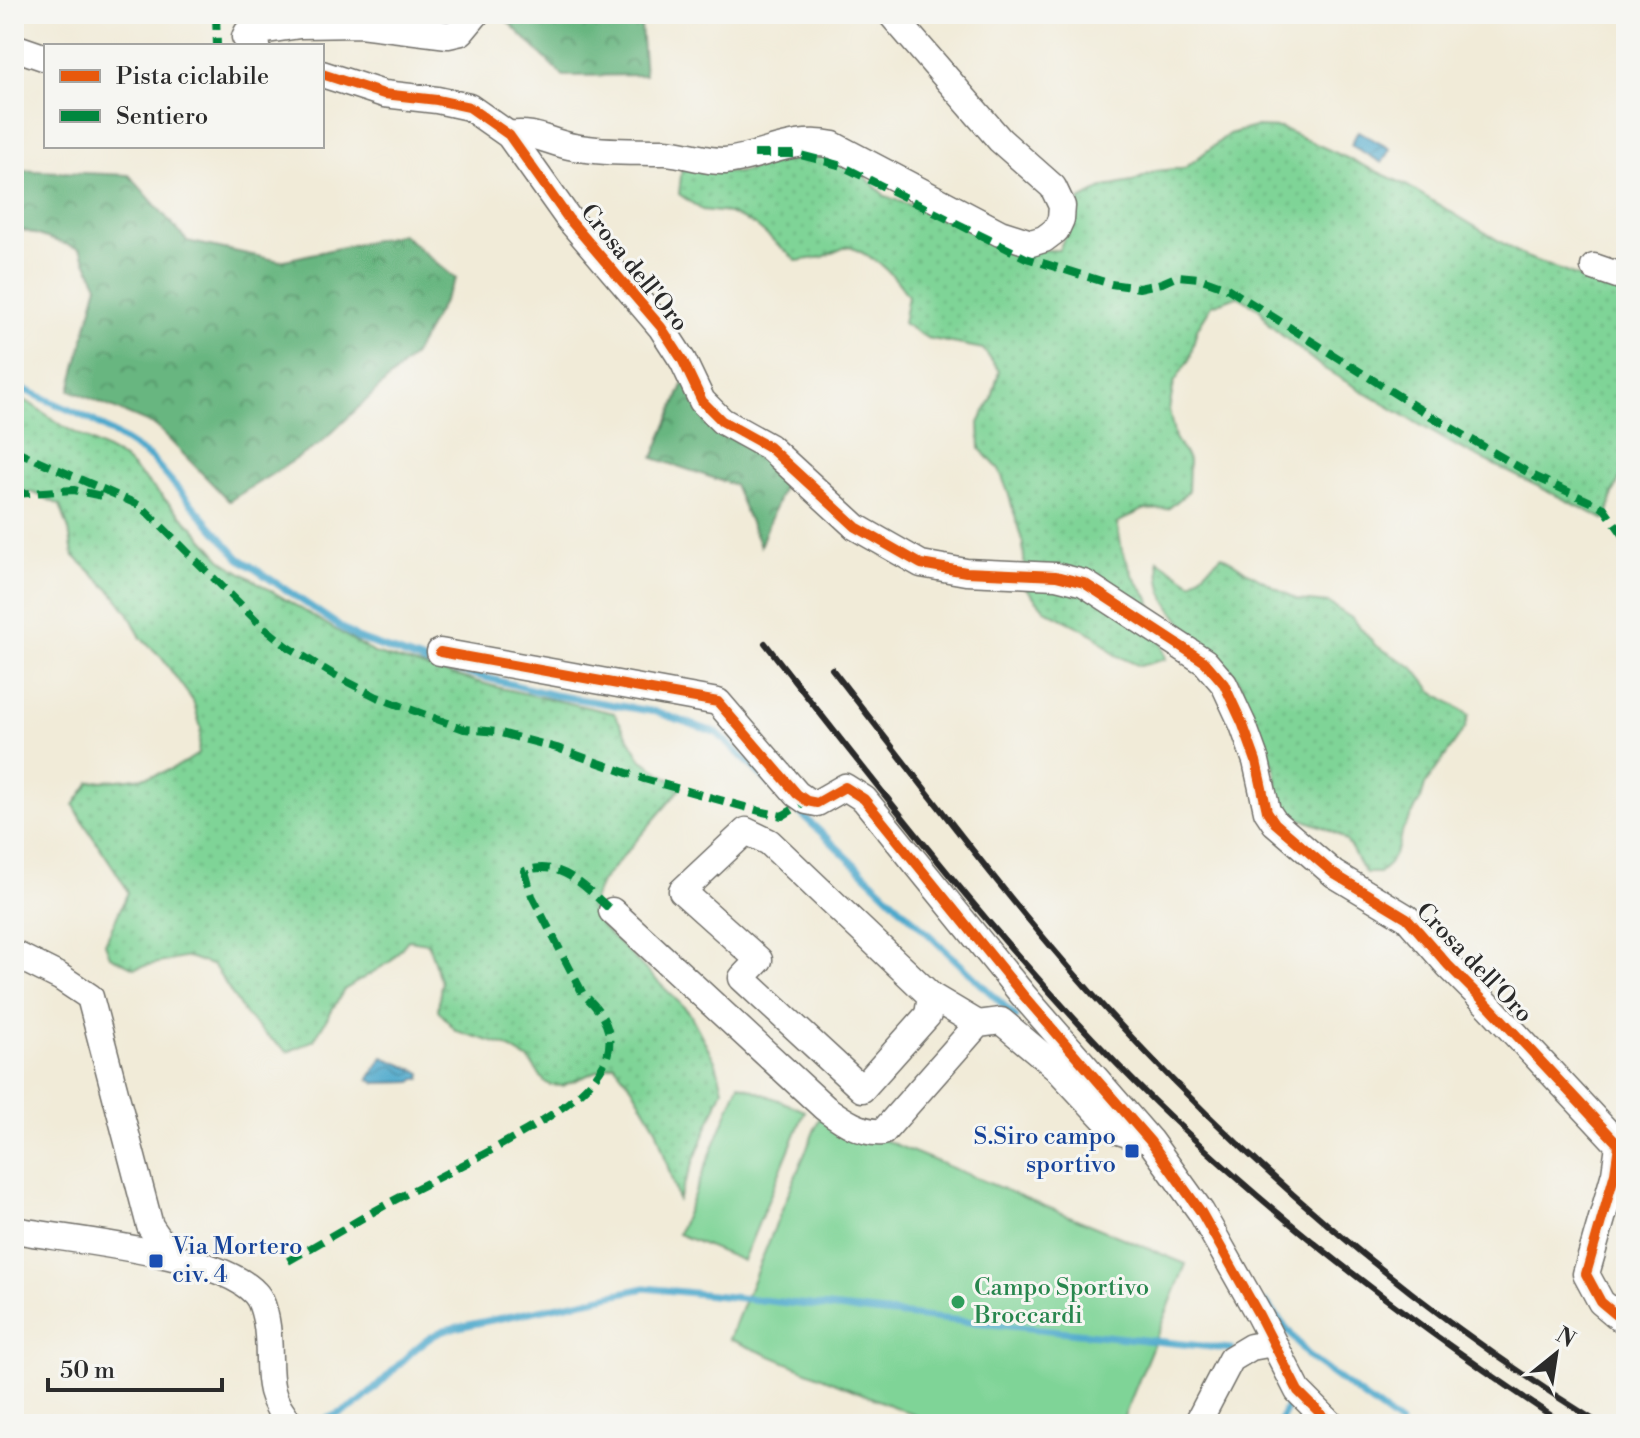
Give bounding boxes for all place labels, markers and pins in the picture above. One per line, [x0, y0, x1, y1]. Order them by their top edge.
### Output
place label: S.Siro campo sportivo [973, 1122, 1116, 1180]
marker: S.Siro campo sportivo [1123, 1142, 1141, 1160]
place label: Via Mortero civ. 4 [171, 1232, 303, 1290]
marker: Via Mortero civ. 4 [147, 1252, 165, 1270]
place label: Campo Sportivo Broccardi [973, 1273, 1149, 1331]
marker: Campo Sportivo Broccardi [949, 1293, 967, 1311]

